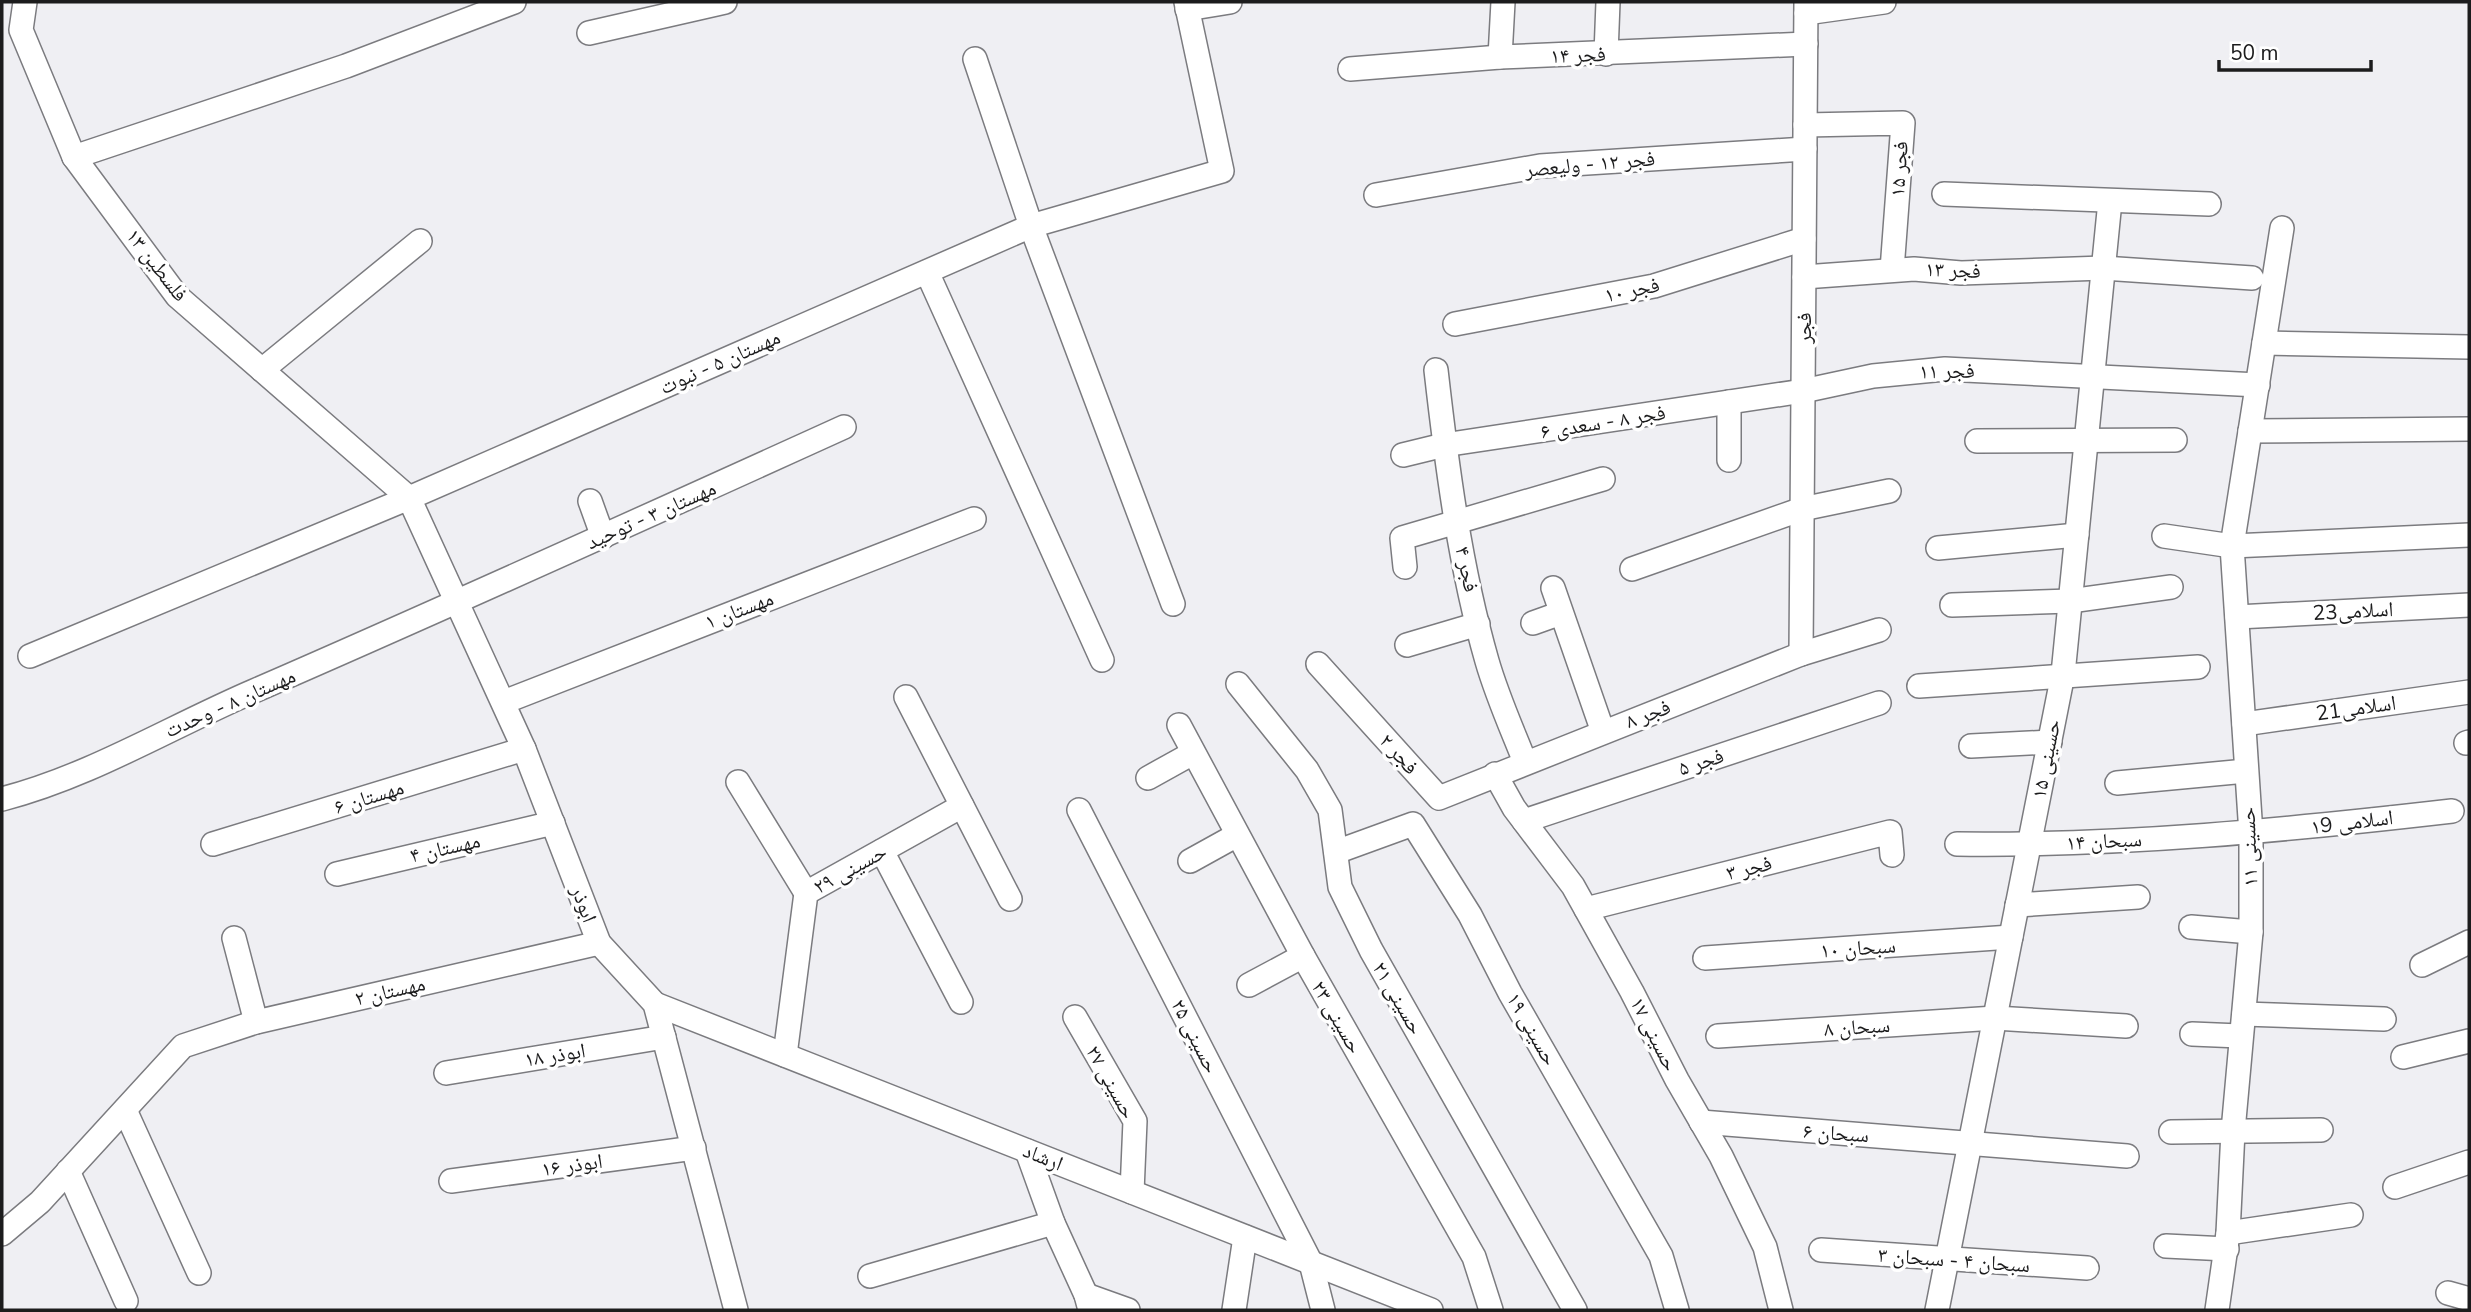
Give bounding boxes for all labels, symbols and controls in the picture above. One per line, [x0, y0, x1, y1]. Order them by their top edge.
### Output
scale bar [2219, 28, 2371, 72]
text: 50 m [2230, 39, 2279, 67]
street label: فجر ۱۴ [1550, 40, 1606, 70]
street label: فجر ۱۵ [1883, 140, 1915, 198]
street label: فجر ۱۲ - ولیعصر [1523, 144, 1656, 184]
street label: فلسطین ۱۳ [120, 223, 194, 307]
street label: فجر ۱۳ [1925, 255, 1981, 285]
street label: فجر ۱۰ [1602, 271, 1662, 309]
street label: فجر [1790, 312, 1818, 345]
street label: مهستان ۵ - نبوت [655, 323, 785, 401]
street label: فجر ۱۱ [1919, 357, 1975, 385]
street label: فجر ۸ - سعدی ۶ [1539, 398, 1667, 446]
street label: مهستان ۳ - توحید [582, 474, 720, 556]
street label: فجر ۴ [1449, 544, 1485, 594]
street label: مهستان ۱ [701, 584, 777, 636]
street label: اسلامی23 [2312, 595, 2394, 627]
street label: مهستان ۸ - وحدت [160, 662, 300, 744]
street label: اسلامی21 [2314, 689, 2398, 727]
street label: فجر ۸ [1621, 693, 1675, 735]
street label: حسینی ۱۵ [2025, 717, 2067, 801]
street label: فجر ۲ [1373, 727, 1425, 781]
street label: فجر ۵ [1675, 742, 1727, 782]
street label: مهستان ۶ [331, 773, 407, 821]
street label: اسلامی ۱9 [2309, 803, 2395, 841]
street label: حسینی ۱۱ [2234, 807, 2264, 887]
street label: سبحان ۱۴ [2065, 825, 2143, 857]
street label: مهستان ۴ [407, 826, 483, 870]
street label: حسینی ۲۹ [808, 837, 892, 901]
street label: فجر ۳ [1723, 849, 1775, 887]
street label: ابوذر [564, 881, 604, 926]
street label: سبحان ۱۰ [1819, 931, 1897, 965]
street label: حسینی ۲۱ [1366, 957, 1430, 1039]
street label: مهستان ۲ [352, 969, 428, 1013]
street label: حسینی ۲۳ [1305, 976, 1369, 1058]
street label: حسینی ۱۹ [1500, 988, 1564, 1070]
street label: حسینی ۱۷ [1623, 992, 1685, 1076]
street label: حسینی ۲۵ [1164, 994, 1226, 1078]
street label: سبحان ۸ [1823, 1011, 1891, 1043]
street label: ابوذر ۱۸ [522, 1036, 588, 1074]
street label: حسینی ۲۷ [1079, 1040, 1143, 1124]
street label: سبحان ۶ [1802, 1117, 1870, 1149]
street label: ارشاد [1019, 1136, 1067, 1178]
street label: ابوذر ۱۶ [540, 1147, 604, 1183]
street label: سبحان ۴ - سبحان ۳ [1877, 1241, 2031, 1279]

